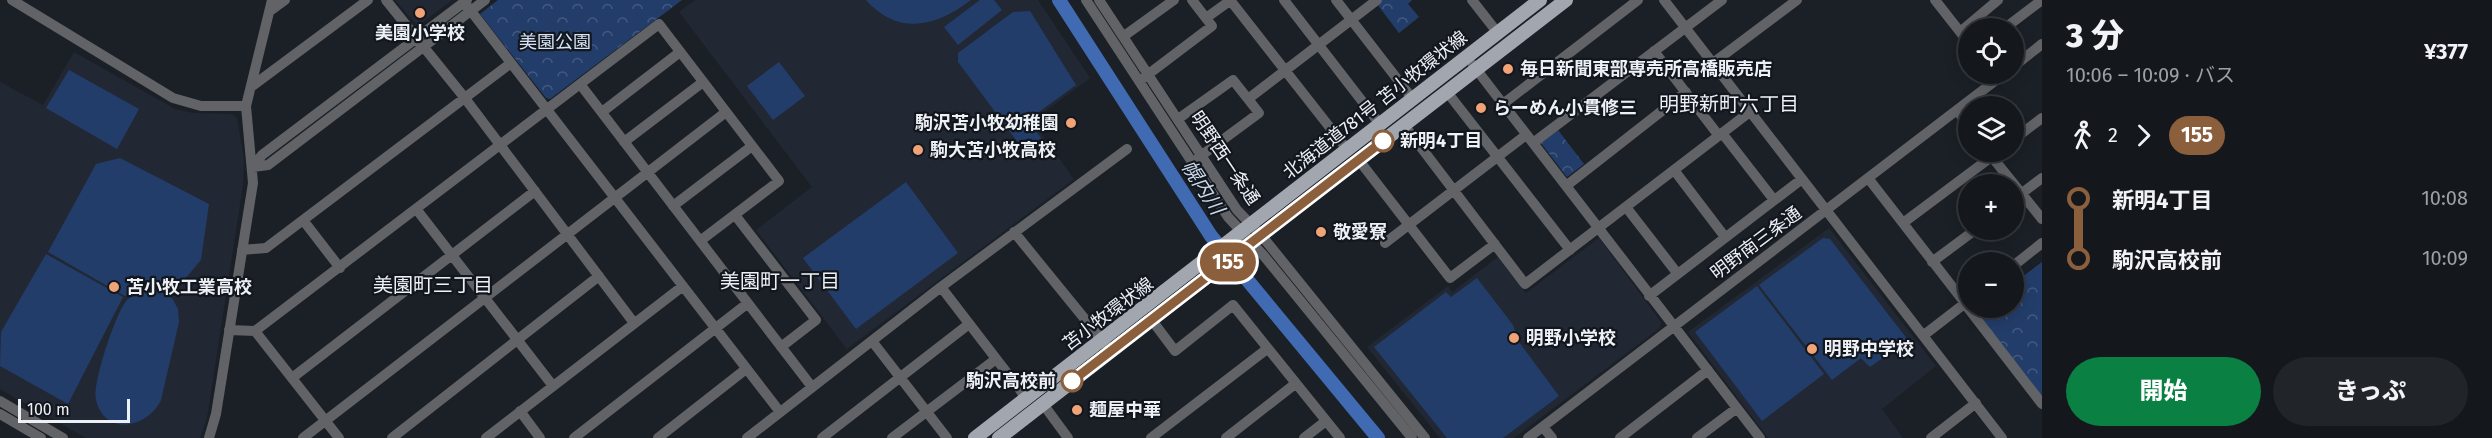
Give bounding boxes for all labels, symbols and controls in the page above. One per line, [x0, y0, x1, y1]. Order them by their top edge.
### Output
marker: 美園小学校 [413, 6, 427, 20]
text: 3 分 [2066, 16, 2124, 56]
map controls [1958, 18, 2024, 318]
button: locate [1958, 18, 2024, 84]
place label: 美園小学校 [375, 22, 465, 44]
street label: 北海道道781号 苫小牧環状線 [1279, 26, 1471, 184]
park label: 美園公園 [519, 31, 591, 53]
text: ¥377 [2424, 38, 2468, 65]
place label: 毎日新聞東部専売所高橋販売店 [1520, 58, 1772, 80]
marker: 毎日新聞東部専売所高橋販売店 [1501, 62, 1515, 76]
text: 10:06 – 10:09 · バス [2066, 63, 2235, 87]
district label: 明野新町六丁目 [1659, 92, 1799, 116]
button: layers [1958, 96, 2024, 162]
place label: らーめん小貫修三 [1493, 97, 1637, 119]
marker: らーめん小貫修三 [1474, 101, 1488, 115]
street label: 明野西一条通 [1186, 107, 1264, 209]
place label: 駒沢苫小牧幼稚園 [915, 112, 1059, 134]
marker: 駒沢苫小牧幼稚園 [1064, 116, 1078, 130]
icon: walk [2066, 119, 2099, 152]
icon: forward [2127, 119, 2160, 152]
text: 155 [2181, 122, 2213, 148]
text: 2 [2108, 123, 2118, 147]
marker: 新明4丁目 [1372, 130, 1394, 152]
place label: 新明4丁目 [1400, 130, 1482, 152]
place label: 駒大苫小牧高校 [930, 139, 1056, 161]
marker: 駒大苫小牧高校 [911, 143, 925, 157]
water label: 幌内川 [1177, 155, 1230, 220]
button: + [1958, 174, 2024, 240]
text: 10:08 [2421, 186, 2468, 210]
text: 新明4丁目 [2112, 187, 2212, 214]
street label: 明野南三条通 [1706, 202, 1806, 284]
place label: 敬愛寮 [1333, 221, 1387, 243]
marker: 敬愛寮 [1314, 225, 1328, 239]
line badge: 155 [1194, 242, 1262, 282]
text: 10:09 [2422, 246, 2468, 270]
text: 駒沢高校前 [2112, 247, 2222, 274]
text: 155 [1212, 249, 1244, 275]
button: − [1958, 252, 2024, 318]
district label: 美園町一丁目 [720, 269, 840, 293]
district label: 美園町三丁目 [373, 273, 493, 297]
street label: 苫小牧環状線 [1058, 273, 1158, 355]
place label: 苫小牧工業高校 [126, 276, 252, 298]
marker: 苫小牧工業高校 [107, 280, 121, 294]
place label: 明野小学校 [1526, 327, 1616, 349]
marker: 明野小学校 [1507, 331, 1521, 345]
place label: 明野中学校 [1824, 338, 1914, 360]
marker: 明野中学校 [1805, 342, 1819, 356]
button: 開始 [2066, 357, 2261, 426]
button: きっぷ [2273, 357, 2468, 426]
place label: 駒沢高校前 [966, 370, 1056, 392]
marker: 駒沢高校前 [1061, 370, 1083, 392]
scale bar [18, 396, 130, 424]
place label: 麺屋中華 [1089, 399, 1161, 421]
text: 100 m [27, 400, 70, 419]
marker: 麺屋中華 [1070, 403, 1084, 417]

